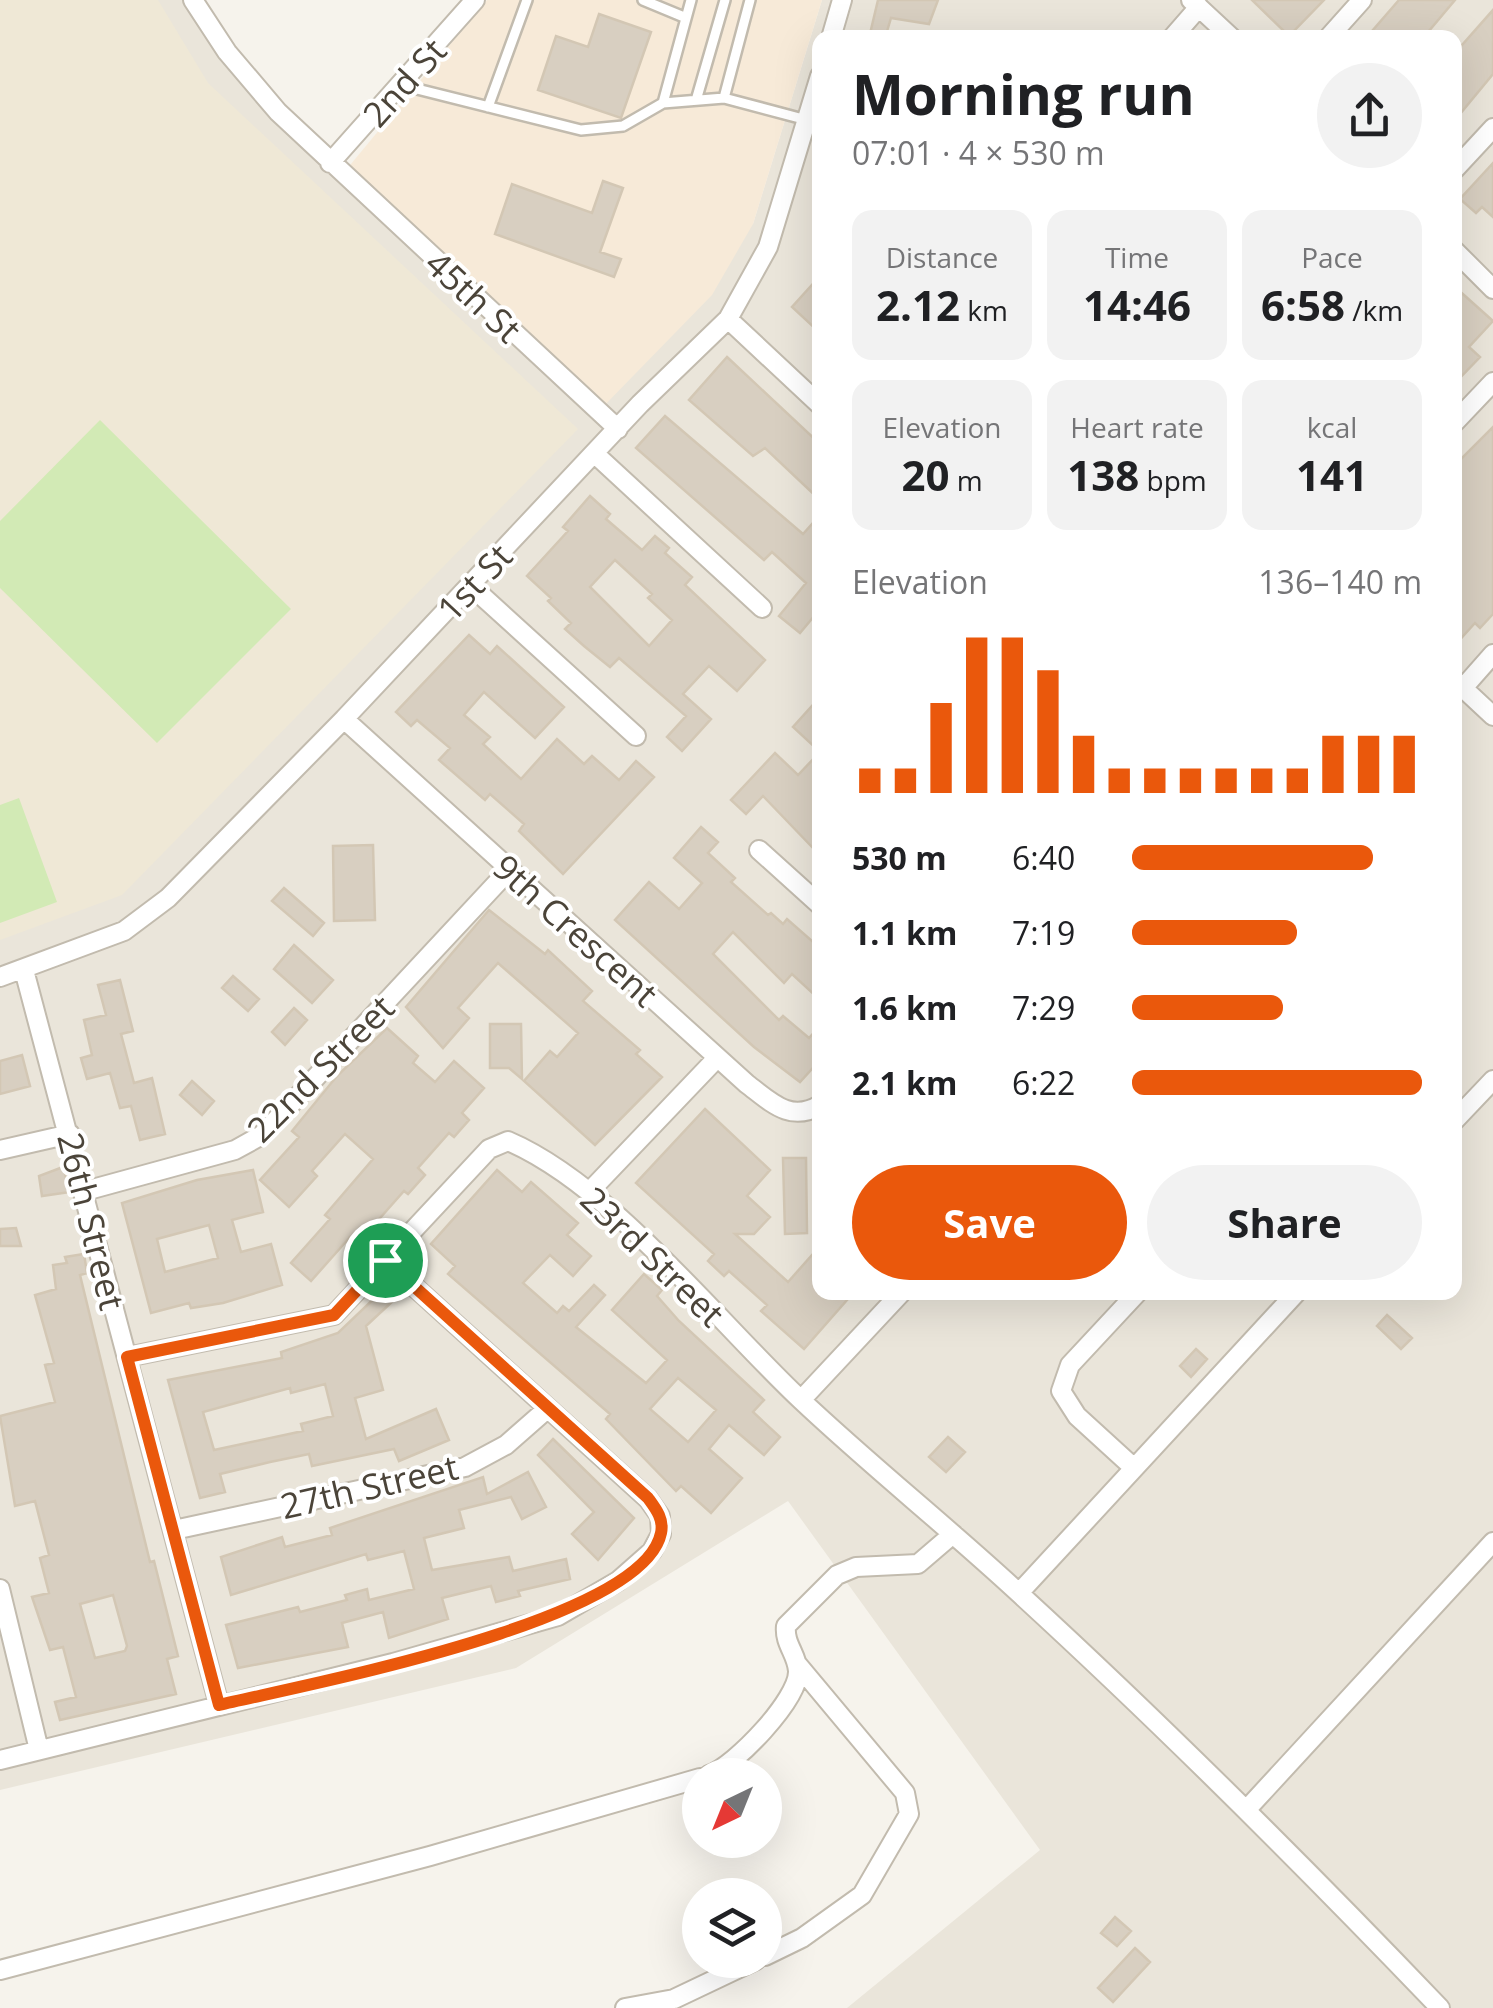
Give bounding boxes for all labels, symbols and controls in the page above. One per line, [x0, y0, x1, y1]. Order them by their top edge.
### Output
street label: 2nd St [352, 28, 456, 136]
text: Morning run [852, 56, 1195, 131]
button: share [1317, 63, 1422, 168]
text: 07:01 · 4 × 530 m [852, 131, 1105, 174]
text: Distance [886, 238, 998, 276]
text: Time [1105, 238, 1169, 276]
text: Pace [1301, 238, 1363, 276]
street label: 45th St [416, 240, 532, 352]
text: 2.12 [876, 276, 960, 333]
text: 14:46 [1083, 276, 1191, 333]
text: 6:58 [1261, 276, 1345, 333]
text: km [960, 291, 1008, 329]
text: /km [1345, 291, 1403, 329]
text: Elevation [883, 408, 1001, 446]
text: Heart rate [1070, 408, 1204, 446]
text: kcal [1307, 408, 1357, 446]
text: 20 [901, 446, 949, 503]
text: 138 [1067, 446, 1139, 503]
text: 141 [1296, 446, 1368, 503]
text: m [949, 461, 983, 499]
text: bpm [1139, 461, 1207, 499]
street label: 1st St [426, 533, 522, 631]
text: Elevation [852, 560, 988, 603]
text: 136–140 m [1258, 560, 1422, 603]
text: 530 m [852, 836, 947, 879]
text: 6:40 [1012, 836, 1075, 879]
street label: 9th Crescent [484, 844, 668, 1016]
text: 1.1 km [852, 911, 957, 954]
text: 7:19 [1012, 911, 1075, 954]
street label: 22nd Street [236, 984, 404, 1152]
text: 1.6 km [852, 986, 957, 1029]
text: 7:29 [1012, 986, 1075, 1029]
text: 2.1 km [852, 1061, 957, 1104]
text: 6:22 [1012, 1061, 1075, 1104]
street label: 26th Street [47, 1128, 137, 1314]
button: Save [852, 1165, 1127, 1280]
button: Share [1147, 1165, 1422, 1280]
street label: 23rd Street [571, 1176, 735, 1336]
pin [343, 1218, 428, 1303]
icon: arrive [358, 1233, 413, 1288]
street label: 27th Street [276, 1443, 462, 1529]
north arrow [682, 1758, 782, 1858]
map controls [682, 1758, 782, 1978]
button: layers [682, 1878, 782, 1978]

